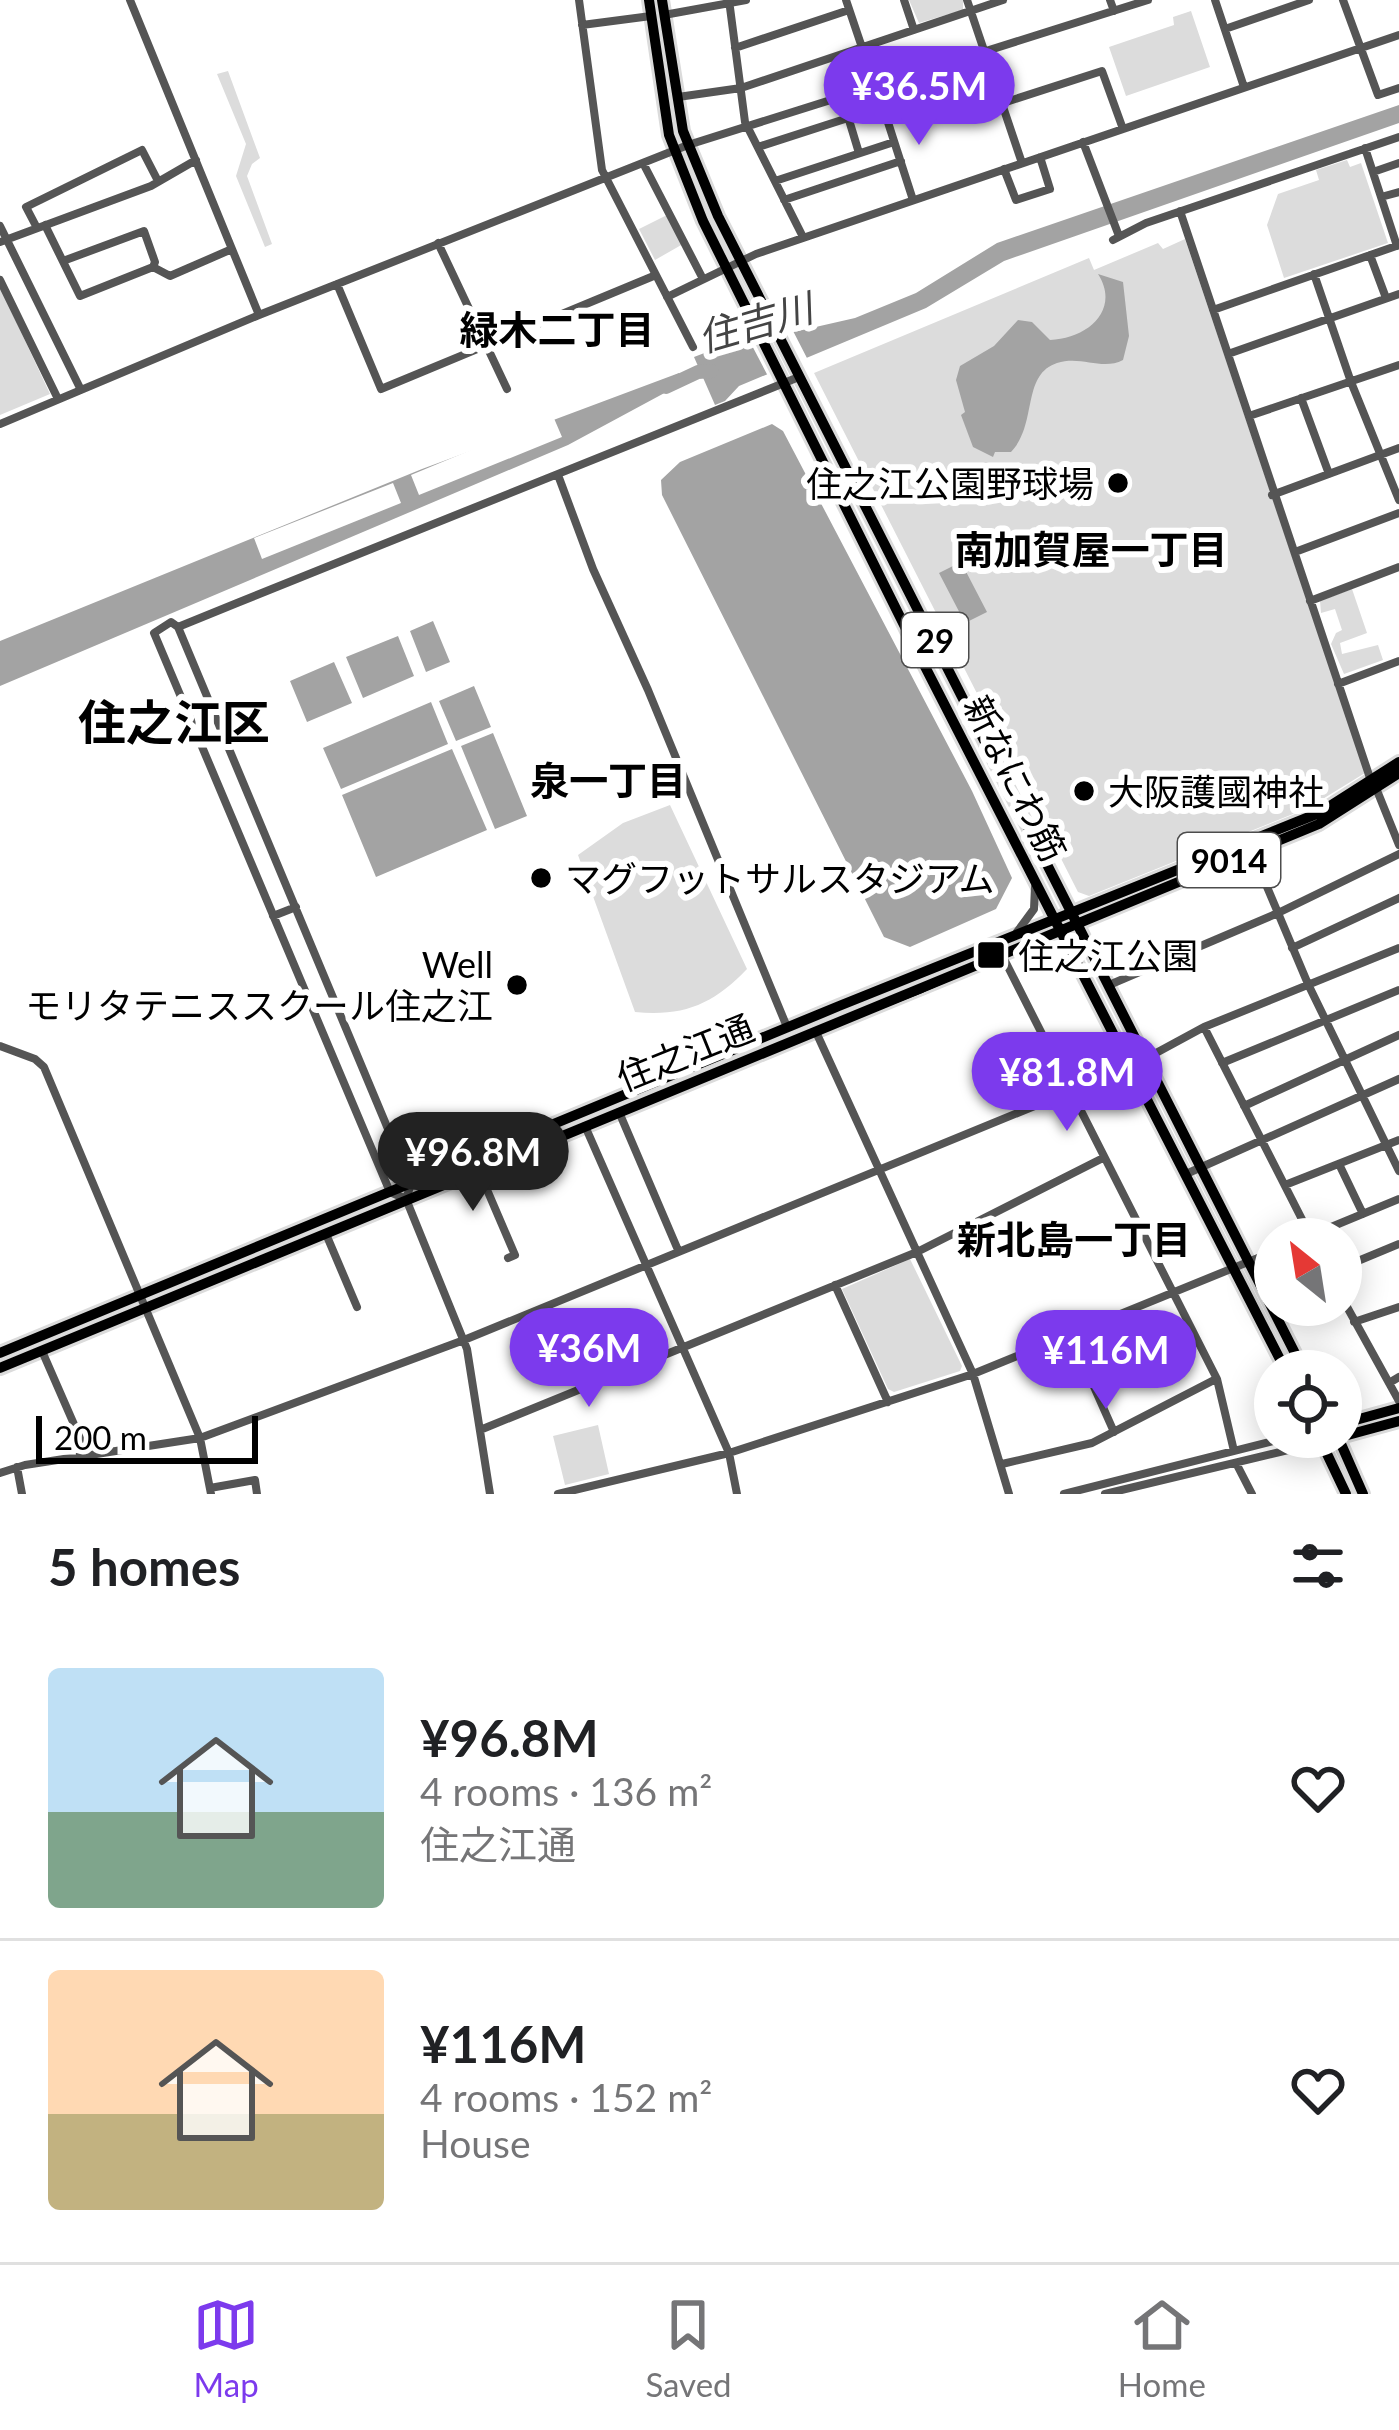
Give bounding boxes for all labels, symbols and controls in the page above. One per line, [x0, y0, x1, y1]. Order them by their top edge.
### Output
pin: ¥36.5M [821, 46, 1017, 148]
text: ¥36.5M [851, 62, 987, 108]
water label: 住吉川 [692, 283, 821, 360]
district label: 緑木二丁目 [459, 306, 655, 352]
place label: 住之江公園野球場 [806, 461, 1094, 505]
marker: 住之江公園野球場 [1105, 470, 1131, 496]
district label: 南加賀屋一丁目 [954, 526, 1228, 572]
road number: 29 [902, 613, 968, 667]
street label: 新なにわ筋 [956, 688, 1076, 868]
district label: 住之江区 [78, 693, 270, 750]
district label: 泉一丁目 [530, 757, 686, 803]
place label: 大阪護國神社 [1108, 769, 1324, 813]
marker: 大阪護國神社 [1071, 778, 1097, 804]
road number: 9014 [1178, 833, 1280, 887]
place label: マグフットサルスタジアム [565, 856, 994, 900]
marker: マグフットサルスタジアム [528, 865, 554, 891]
place label: 住之江公園 [1018, 933, 1198, 977]
marker: 住之江公園 [975, 939, 1007, 971]
place label: Well モリタテニススクール住之江 [25, 942, 493, 1027]
marker: Well モリタテニススクール住之江 [504, 972, 530, 998]
street label: 住之江通 [610, 1005, 760, 1099]
pin: ¥81.8M [969, 1032, 1165, 1134]
text: ¥81.8M [999, 1048, 1135, 1094]
pin: ¥96.8M [375, 1112, 571, 1214]
text: ¥96.8M [405, 1128, 541, 1174]
district label: 新北島一丁目 [957, 1216, 1191, 1262]
north arrow [1254, 1218, 1362, 1326]
map controls [1254, 1218, 1362, 1458]
pin: ¥36M [518, 1308, 660, 1410]
pin: ¥116M [1022, 1310, 1190, 1412]
text: ¥36M [537, 1324, 641, 1370]
text: ¥116M [1042, 1326, 1170, 1372]
button: locate [1254, 1350, 1362, 1458]
scale bar [36, 1410, 258, 1463]
text: 200 m [54, 1417, 147, 1457]
icon: filters [1285, 1533, 1351, 1599]
text: 5 homes [48, 1536, 240, 1597]
text: ¥96.8M [420, 1707, 599, 1768]
icon: home [144, 1716, 288, 1860]
icon: heart [1285, 1755, 1351, 1821]
text: 4 rooms · 136 m² [420, 1768, 712, 1814]
text: 住之江通 [420, 1821, 576, 1867]
text: ¥116M [420, 2013, 587, 2074]
icon: home [144, 2018, 288, 2162]
icon: heart [1285, 2057, 1351, 2123]
text: 4 rooms · 152 m² [420, 2074, 712, 2120]
text: House [420, 2120, 531, 2166]
tab: Map [193, 2292, 259, 2404]
tab: Saved [645, 2292, 732, 2404]
tab: Home [1118, 2292, 1206, 2404]

